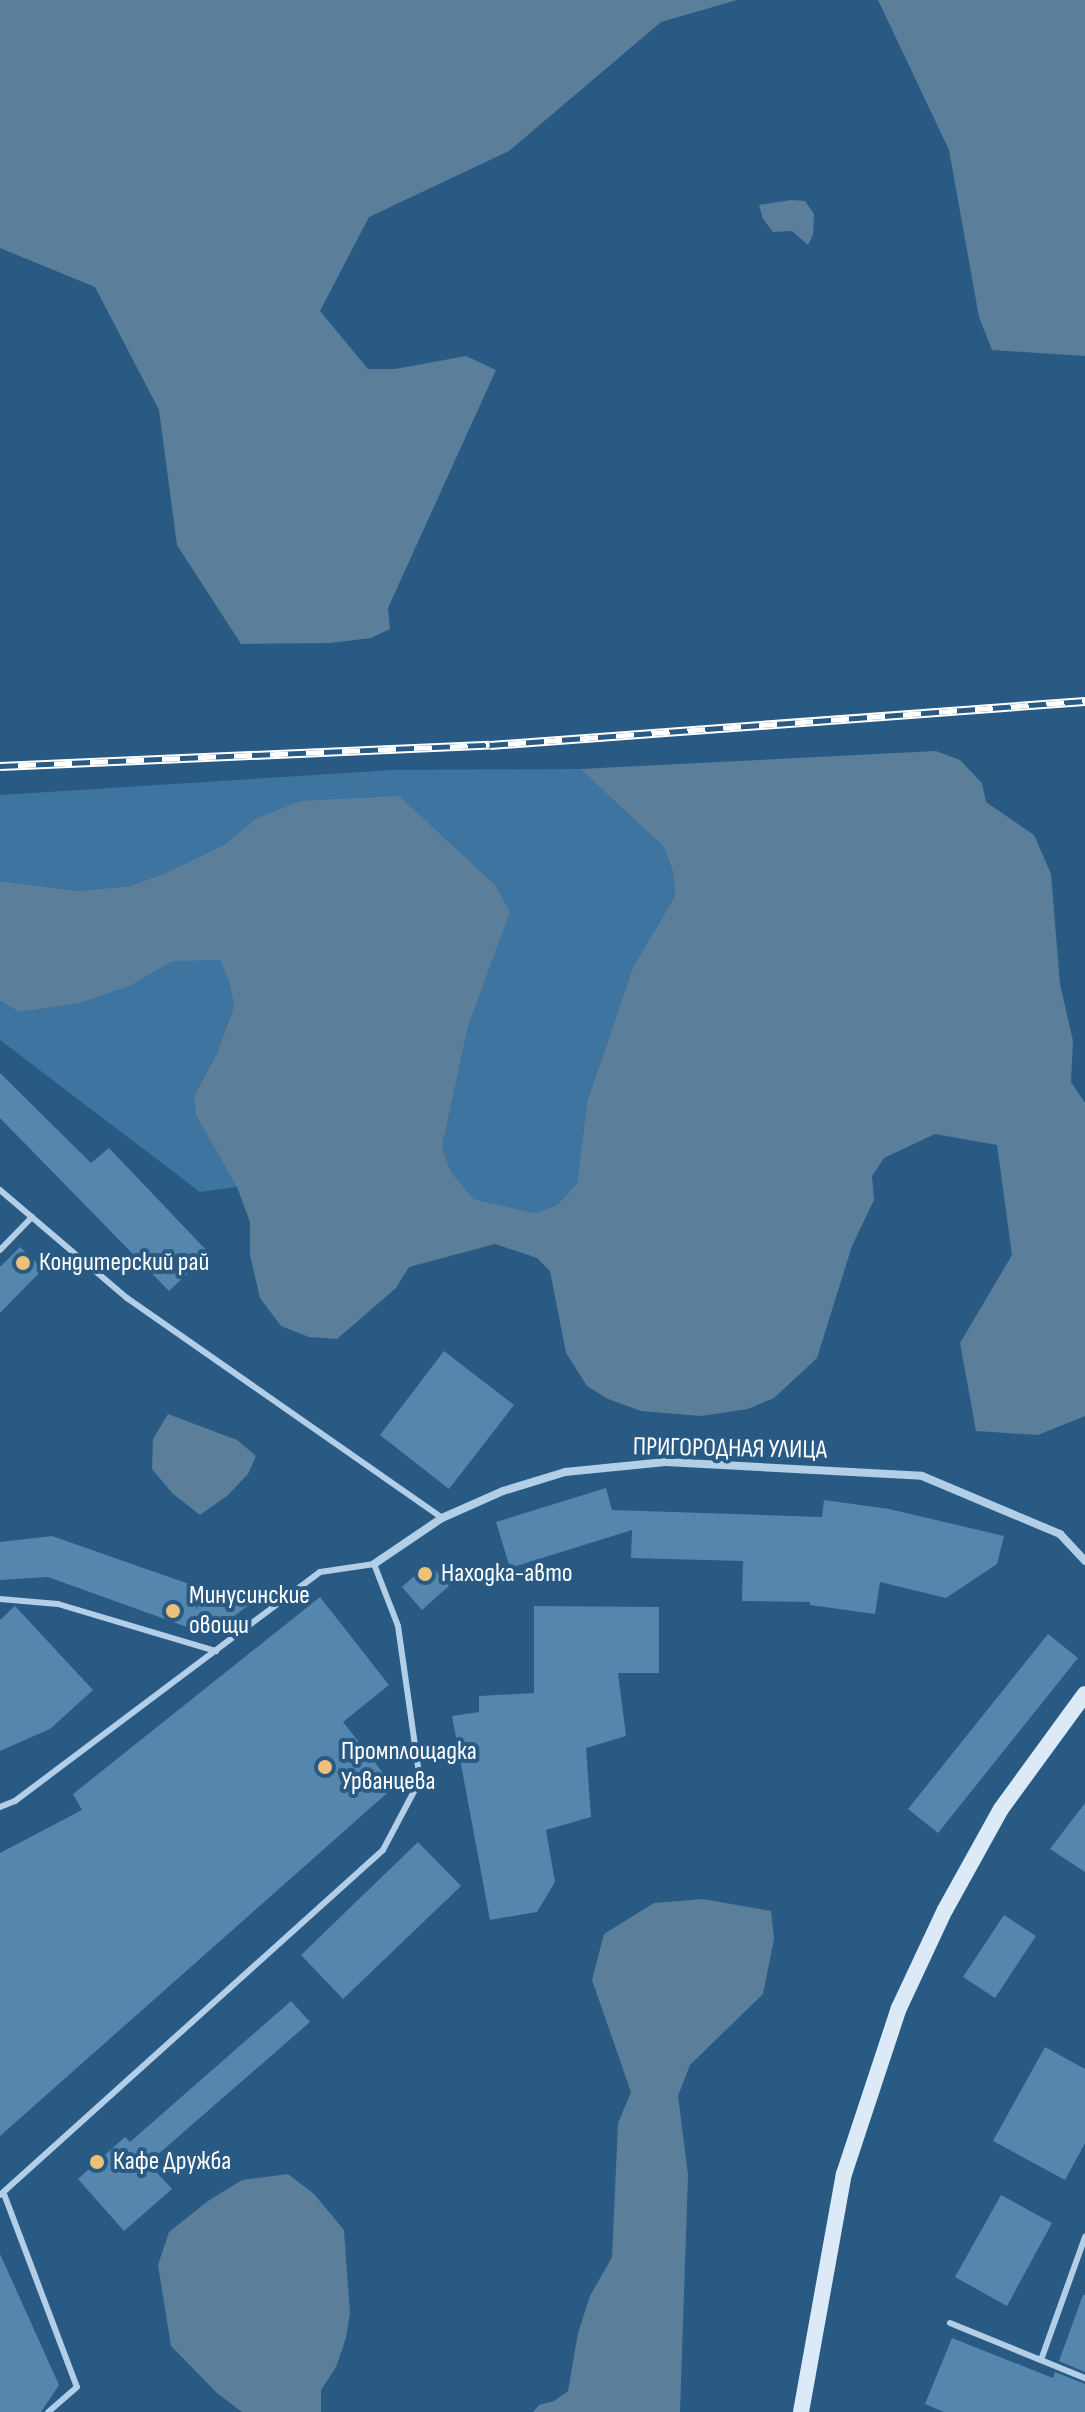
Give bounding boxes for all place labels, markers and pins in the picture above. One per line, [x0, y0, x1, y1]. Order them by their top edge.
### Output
place label: Кондитерский рай [39, 1247, 209, 1279]
marker: Кондитерский рай [14, 1254, 32, 1272]
place label: Находка-авто [441, 1558, 573, 1590]
marker: Находка-авто [416, 1565, 434, 1583]
place label: Минусинские овощи [189, 1580, 310, 1642]
marker: Минусинские овощи [164, 1602, 182, 1620]
place label: Промплощадка Урванцева [341, 1736, 477, 1798]
marker: Промплощадка Урванцева [316, 1758, 334, 1776]
place label: Кафе Дружба [113, 2146, 231, 2178]
marker: Кафе Дружба [88, 2153, 106, 2171]

